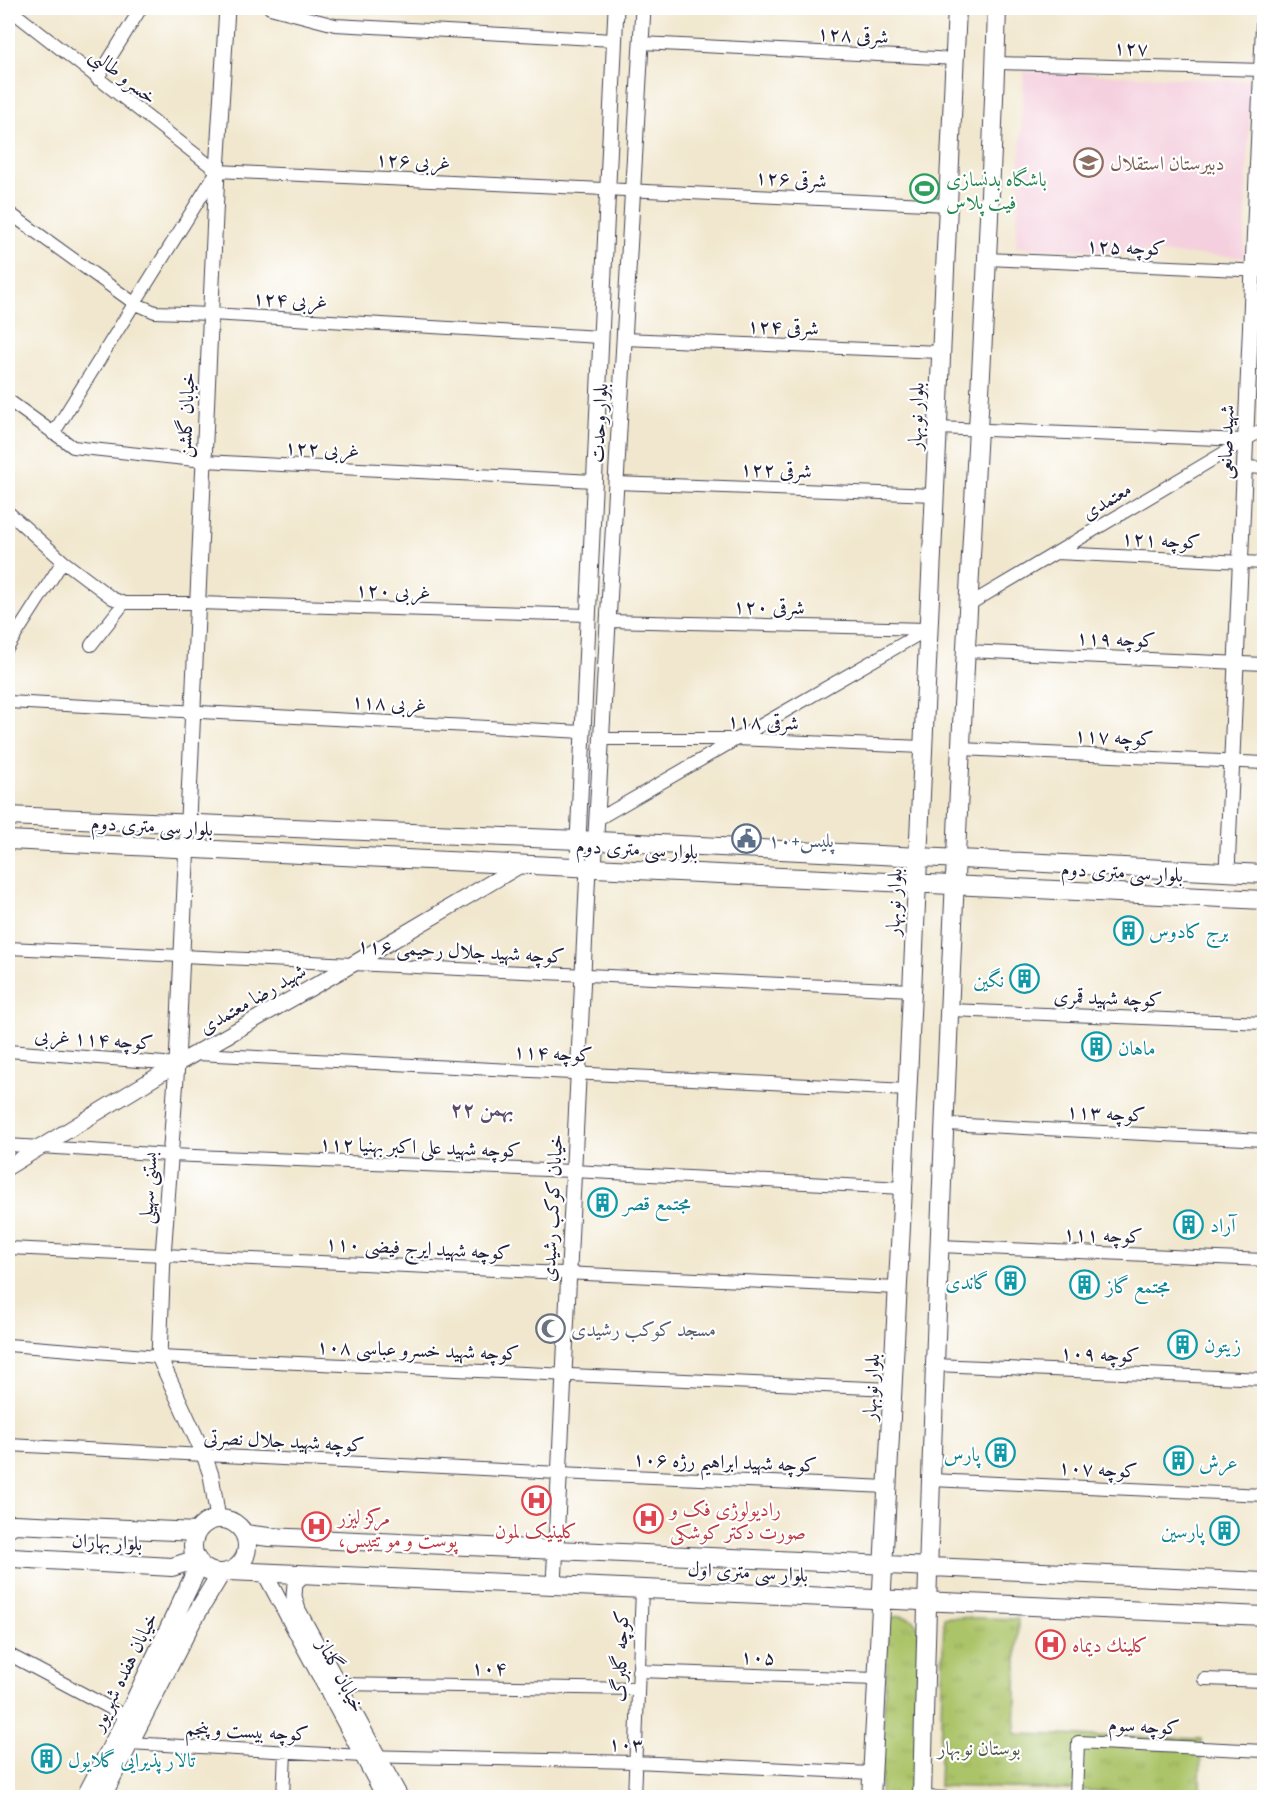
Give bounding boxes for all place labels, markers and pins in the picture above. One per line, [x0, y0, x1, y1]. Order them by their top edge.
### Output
school or university icon: دبیرستان استقلال [1073, 146, 1105, 178]
place label: دبیرستان استقلال [1110, 148, 1224, 177]
place label: باشگاه بدنسازی فیت پلاس [946, 164, 1047, 217]
sports icon: باشگاه بدنسازی فیت پلاس [909, 173, 941, 205]
public building icon: پلیس+۱۰ [731, 823, 763, 855]
place label: پلیس+۱۰ [768, 825, 835, 855]
building icon: برج کادوس [1112, 914, 1144, 946]
place label: برج کادوس [1149, 916, 1229, 949]
building icon: نگین [1009, 963, 1041, 995]
place label: نگین [973, 965, 1004, 994]
building icon: ماهان [1081, 1031, 1113, 1063]
place label: ماهان [1118, 1033, 1155, 1062]
building icon: مجتمع قصر [586, 1186, 618, 1218]
place label: مجتمع قصر [621, 1188, 691, 1221]
building icon: آراد [1173, 1208, 1205, 1240]
place label: آراد [1210, 1210, 1238, 1239]
building icon: گاندی [994, 1265, 1026, 1297]
place label: گاندی [945, 1267, 989, 1296]
building icon: مجتمع گاز [1069, 1269, 1101, 1301]
place label: مجتمع گاز [1104, 1271, 1170, 1304]
mosque icon: مسجد کوکب رشیدی [534, 1312, 566, 1344]
place label: مسجد کوکب رشیدی [571, 1314, 716, 1343]
building icon: زیتون [1167, 1328, 1199, 1360]
place label: زیتون [1204, 1330, 1241, 1359]
building icon: پارس [985, 1437, 1017, 1469]
place label: پارس [944, 1439, 981, 1469]
building icon: عرش [1162, 1445, 1194, 1477]
place label: عرش [1199, 1447, 1238, 1476]
hospital icon: کلینیک لمون [520, 1484, 552, 1516]
place label: رادیولوژی فک و صورت دکتر کوشکی [668, 1494, 806, 1546]
place label: مرکز لیزر ،پوست و مو تتیس [336, 1502, 458, 1555]
hospital icon: رادیولوژی فک و صورت دکتر کوشکی [633, 1503, 665, 1535]
hospital icon: مرکز لیزر ،پوست و مو تتیس [301, 1511, 333, 1543]
building icon: پارسین [1209, 1514, 1241, 1546]
place label: کلینیک لمون [495, 1516, 577, 1545]
place label: پارسین [1161, 1516, 1205, 1546]
hospital icon: كلينك ديماه [1035, 1628, 1067, 1660]
place label: كلينك ديماه [1072, 1630, 1148, 1659]
building icon: تالار پذیرایی گلایول [31, 1743, 63, 1775]
place label: تالار پذیرایی گلایول [68, 1745, 195, 1774]

